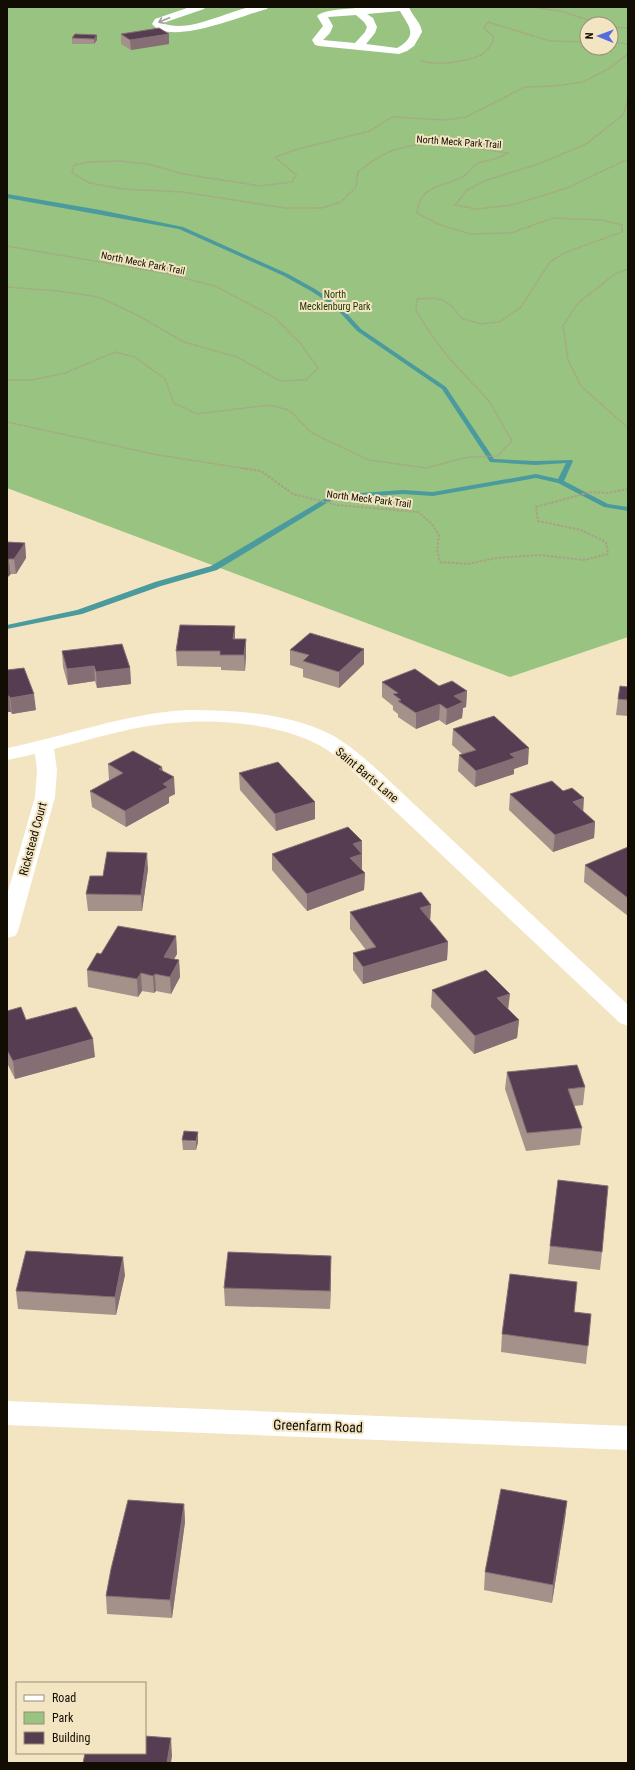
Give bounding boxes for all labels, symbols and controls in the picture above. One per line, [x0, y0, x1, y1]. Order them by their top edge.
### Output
north arrow [579, 16, 619, 56]
one-way arrow [158, 17, 170, 25]
text: N [583, 32, 596, 39]
street label: North Meck Park Trail [416, 134, 502, 150]
street label: North Meck Park Trail [100, 249, 186, 277]
park label: North Mecklenburg Park [300, 289, 371, 312]
street label: North Meck Park Trail [326, 488, 412, 510]
street label: Saint Barts Lane [333, 745, 402, 806]
street label: Rickstead Court [16, 800, 50, 877]
street label: Greenfarm Road [273, 1416, 363, 1436]
legend [16, 1682, 146, 1754]
text: Road [52, 1691, 76, 1705]
text: Park [52, 1711, 74, 1725]
text: Building [52, 1731, 90, 1745]

